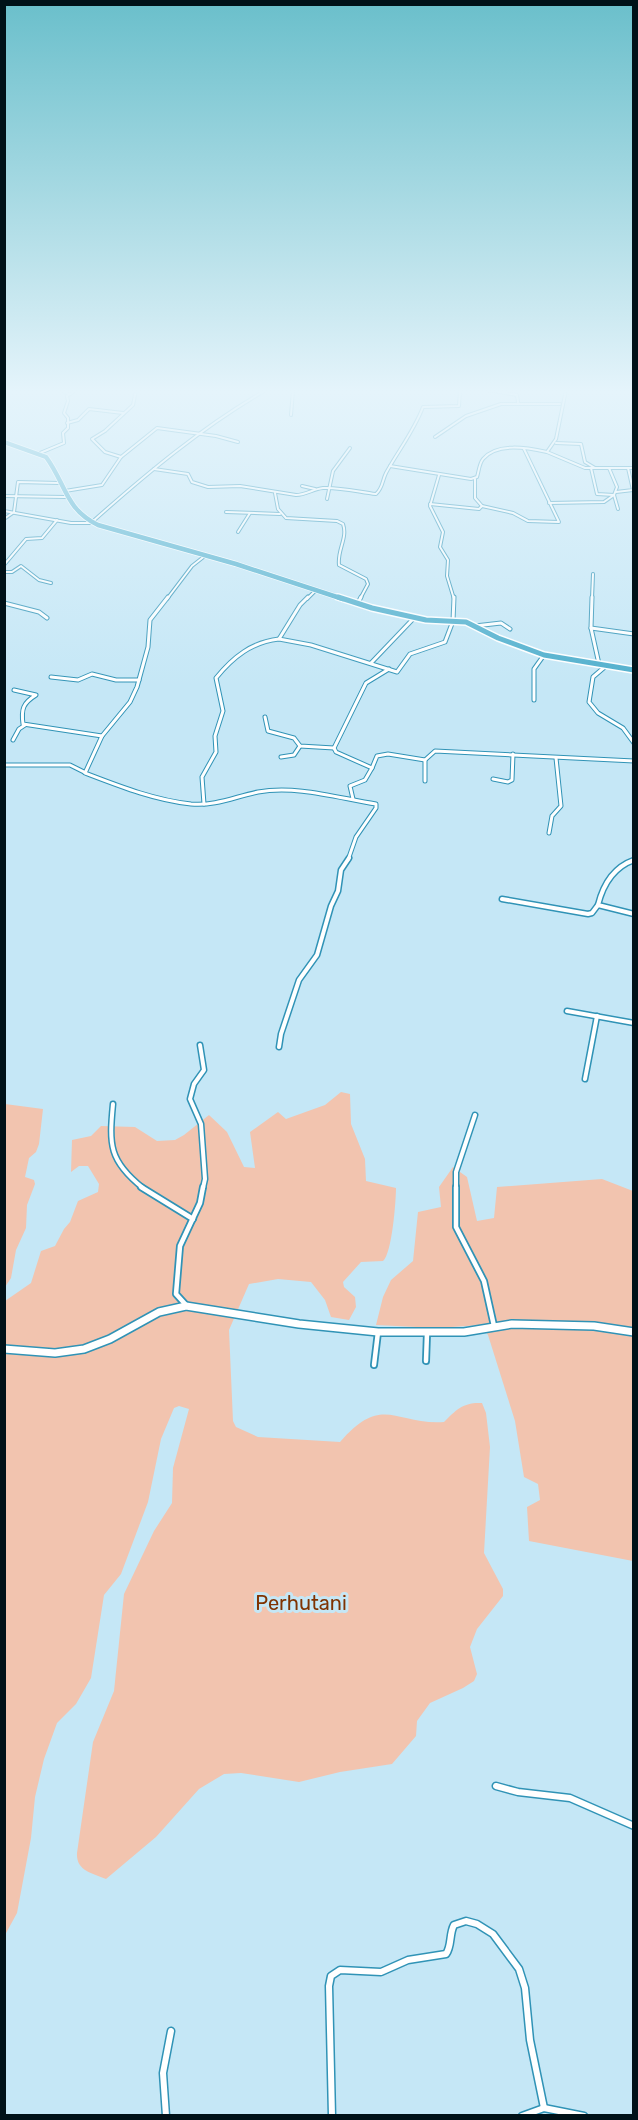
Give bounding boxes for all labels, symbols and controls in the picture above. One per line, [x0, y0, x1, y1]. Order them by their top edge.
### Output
park label: Perhutani [255, 1591, 347, 1615]

